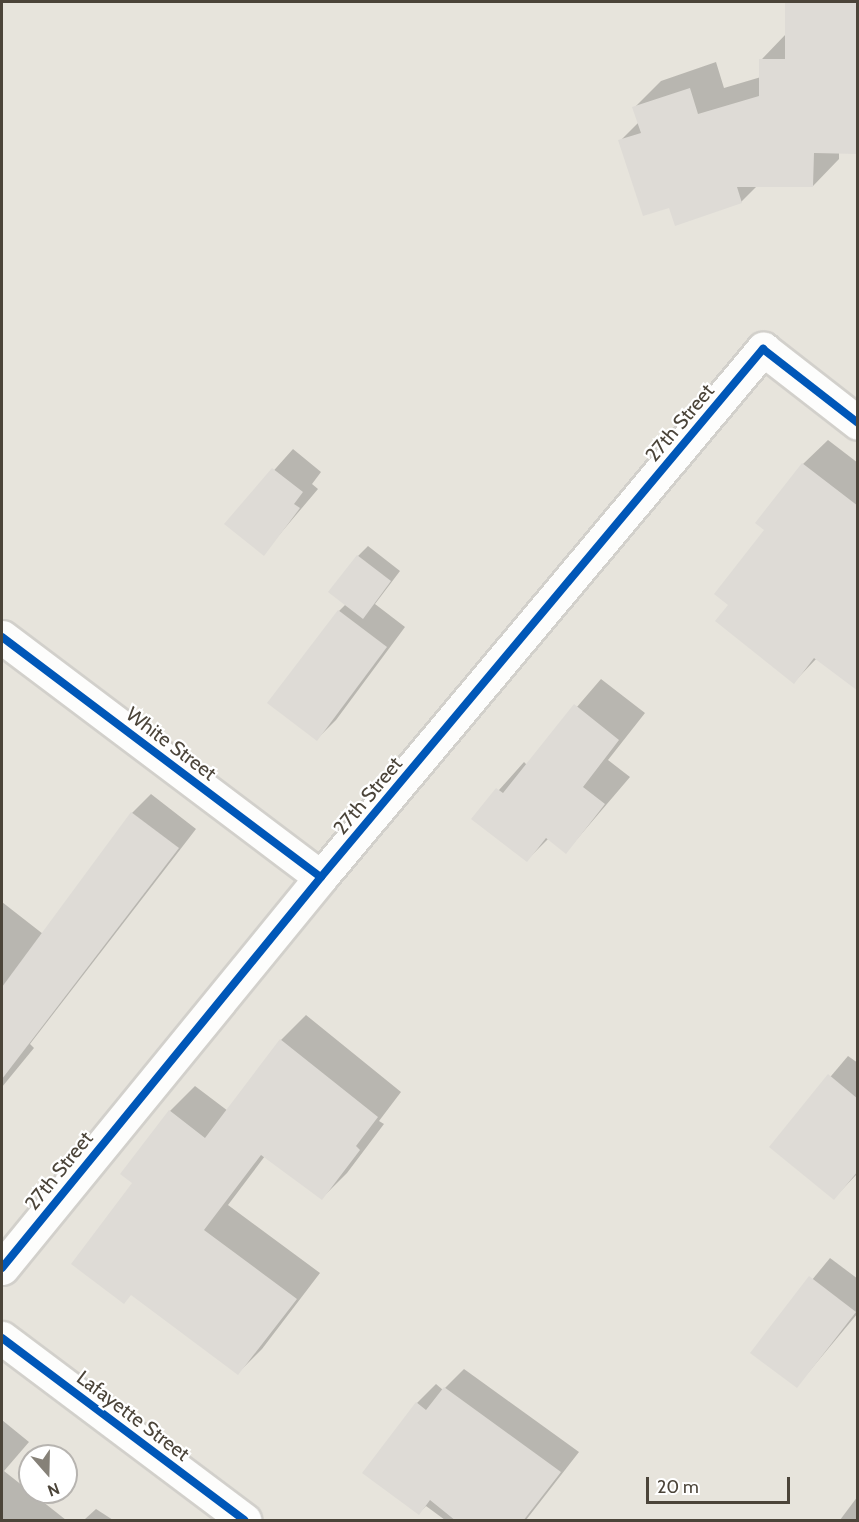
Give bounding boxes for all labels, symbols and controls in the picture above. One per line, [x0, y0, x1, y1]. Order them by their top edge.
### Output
street label: 27th Street [641, 379, 719, 467]
street label: White Street [121, 702, 221, 786]
street label: 27th Street [329, 752, 407, 840]
street label: 27th Street [20, 1127, 98, 1215]
street label: Lafayette Street [72, 1366, 194, 1466]
north arrow [18, 1444, 78, 1504]
scale bar [649, 1465, 793, 1503]
text: 20 m [657, 1476, 699, 1498]
text: N [45, 1479, 62, 1500]

